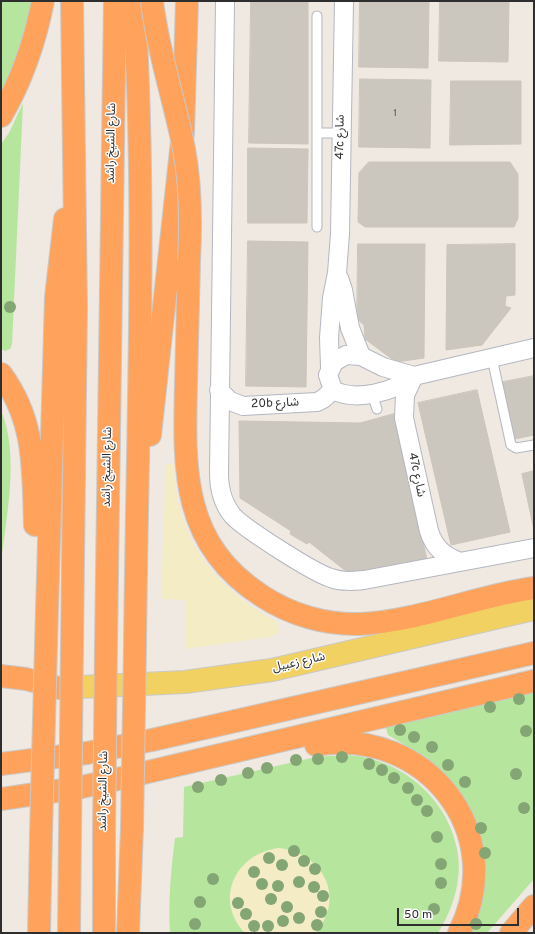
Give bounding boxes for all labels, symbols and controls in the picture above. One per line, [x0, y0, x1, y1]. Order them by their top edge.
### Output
street label: شارع الشيخ راشد [104, 103, 120, 183]
house number: 1 [393, 108, 397, 120]
street label: 47c شارع [333, 115, 349, 159]
street label: 20b شارع [251, 396, 299, 412]
street label: شارع الشيخ راشد [100, 427, 116, 507]
street label: 47c شارع [404, 452, 428, 498]
street label: شارع زعبيل [271, 650, 327, 676]
street label: شارع الشيخ راشد [96, 751, 112, 831]
scale bar [399, 900, 521, 926]
text: 50 m [404, 907, 432, 923]

